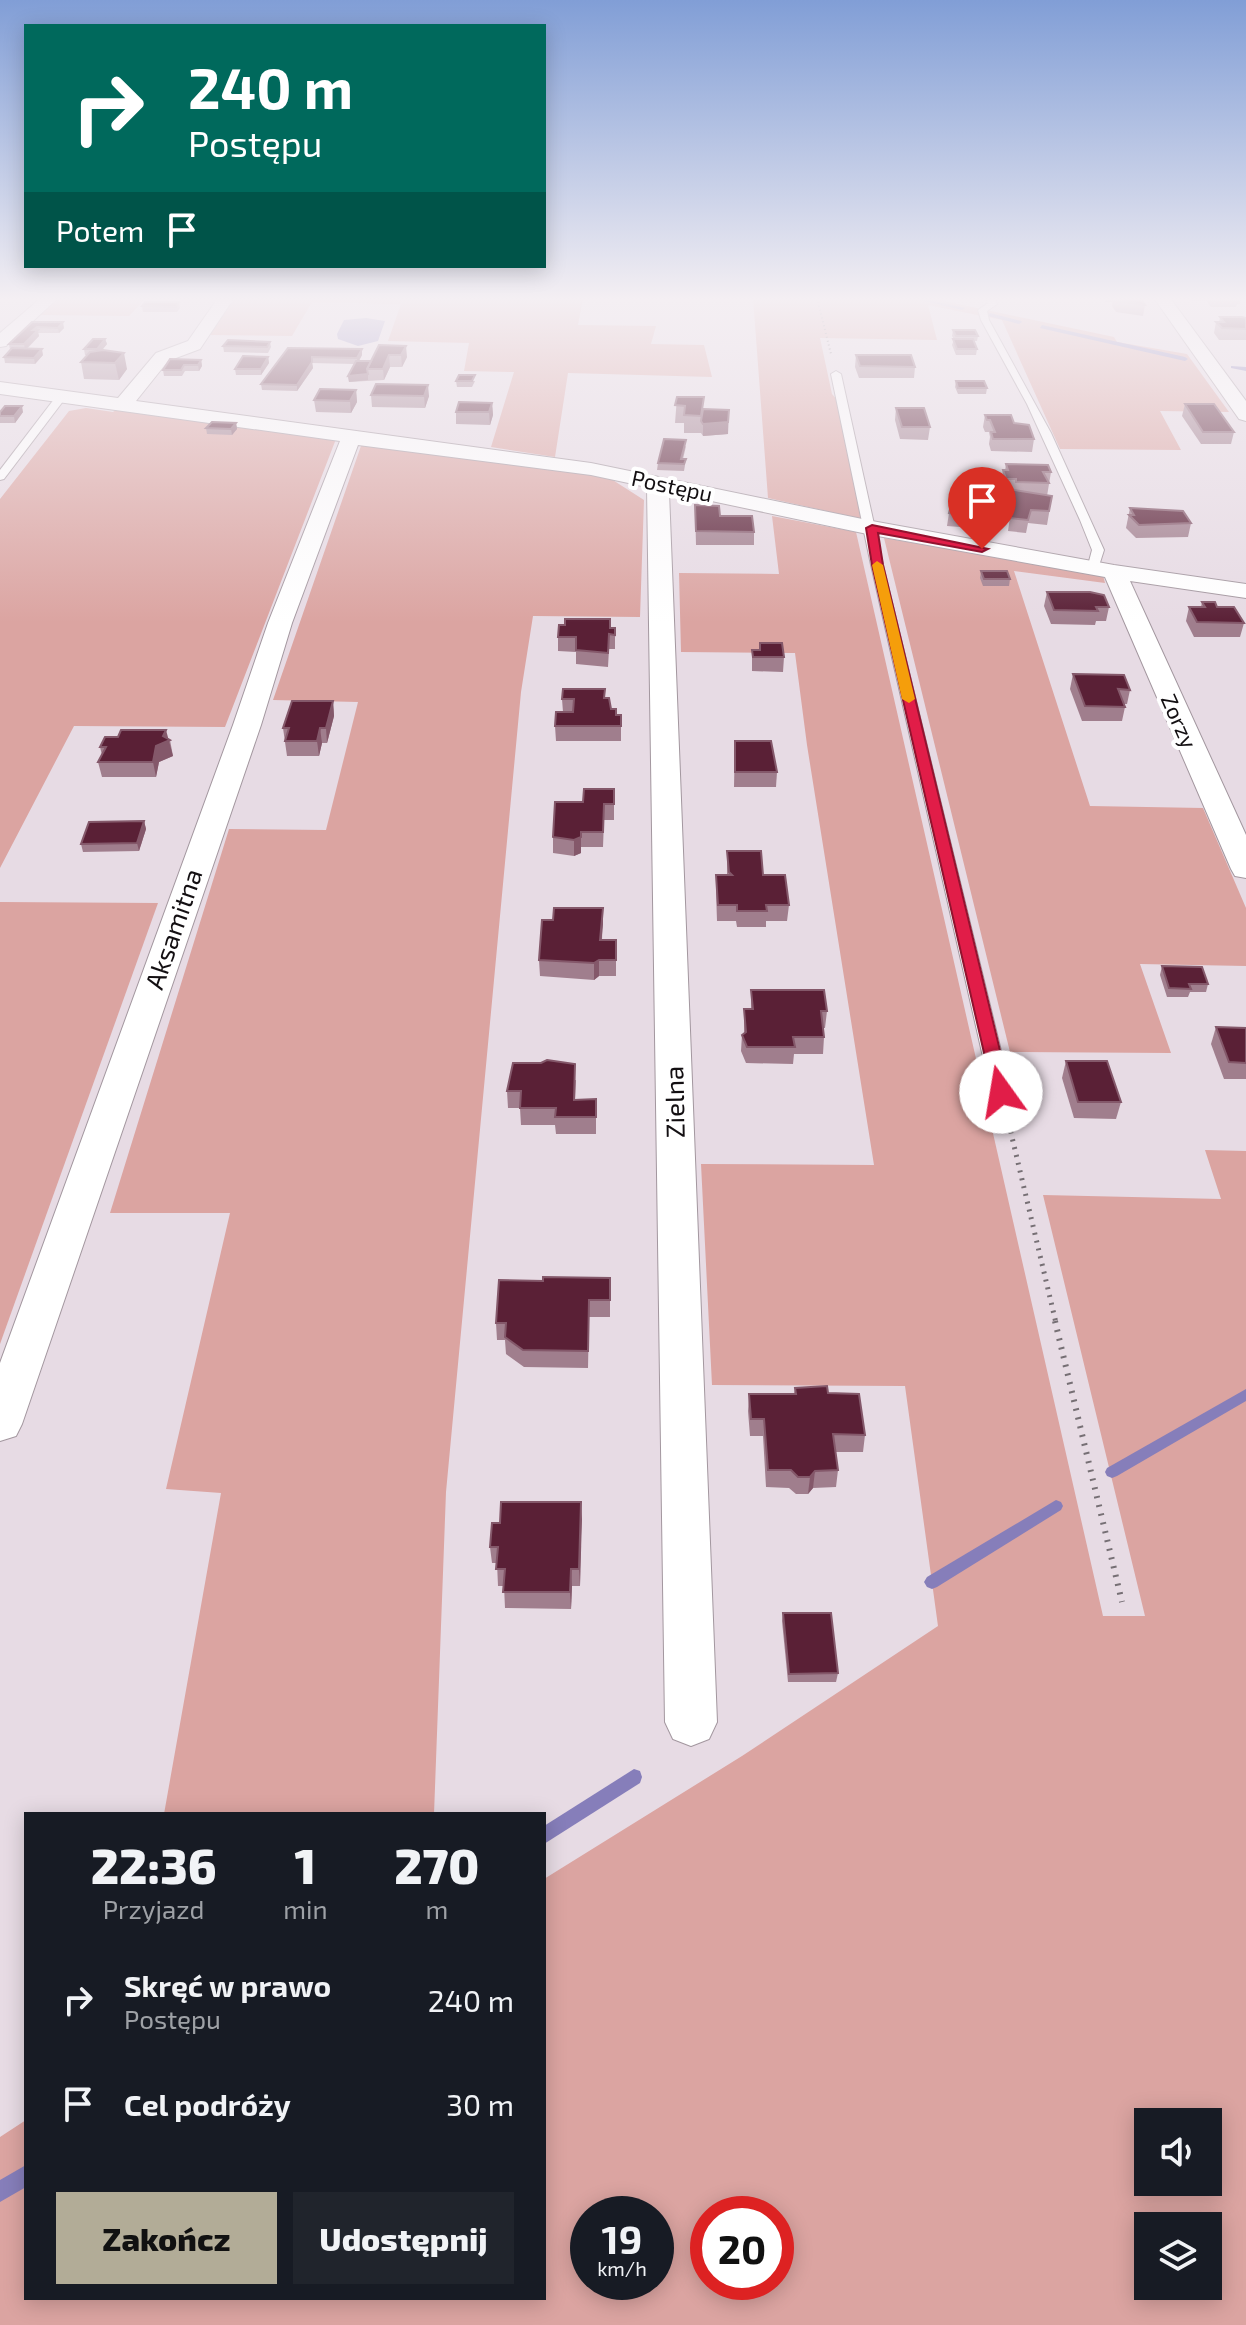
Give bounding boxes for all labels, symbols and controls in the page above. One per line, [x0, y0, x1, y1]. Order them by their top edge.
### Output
text: 240 m [188, 53, 353, 120]
icon: right [56, 56, 160, 160]
text: Postępu [188, 121, 322, 164]
icon: arrive [160, 208, 204, 252]
text: Potem [56, 212, 144, 248]
street label: Postępu [629, 464, 715, 506]
pin [948, 467, 1016, 549]
icon: arrive [960, 479, 1004, 523]
street label: Zorzy [1157, 689, 1203, 752]
street label: Aksamitna [138, 864, 208, 993]
position arrow [959, 1050, 1043, 1134]
street label: Zielna [657, 1066, 690, 1138]
text: 22:36 [91, 1836, 217, 1894]
text: 1 [295, 1836, 316, 1894]
text: 270 [394, 1836, 479, 1894]
text: Przyjazd [103, 1893, 204, 1924]
text: min [283, 1893, 328, 1924]
text: m [425, 1893, 448, 1924]
text: Skręć w prawo [124, 1967, 331, 2003]
icon: right [56, 1978, 100, 2022]
text: 240 m [428, 1982, 514, 2018]
text: Postępu [124, 2003, 221, 2034]
icon: arrive [56, 2082, 100, 2126]
text: Cel podróży [124, 2086, 291, 2122]
text: 30 m [446, 2086, 514, 2122]
map controls [1134, 2108, 1222, 2300]
button: sound [1134, 2108, 1222, 2196]
button: Zakończ [56, 2192, 277, 2284]
button: Udostępnij [293, 2192, 514, 2284]
speed limit sign: 20 [690, 2196, 794, 2300]
button: layers [1134, 2212, 1222, 2300]
text: 19 [602, 2214, 642, 2262]
text: km/h [597, 2256, 647, 2280]

